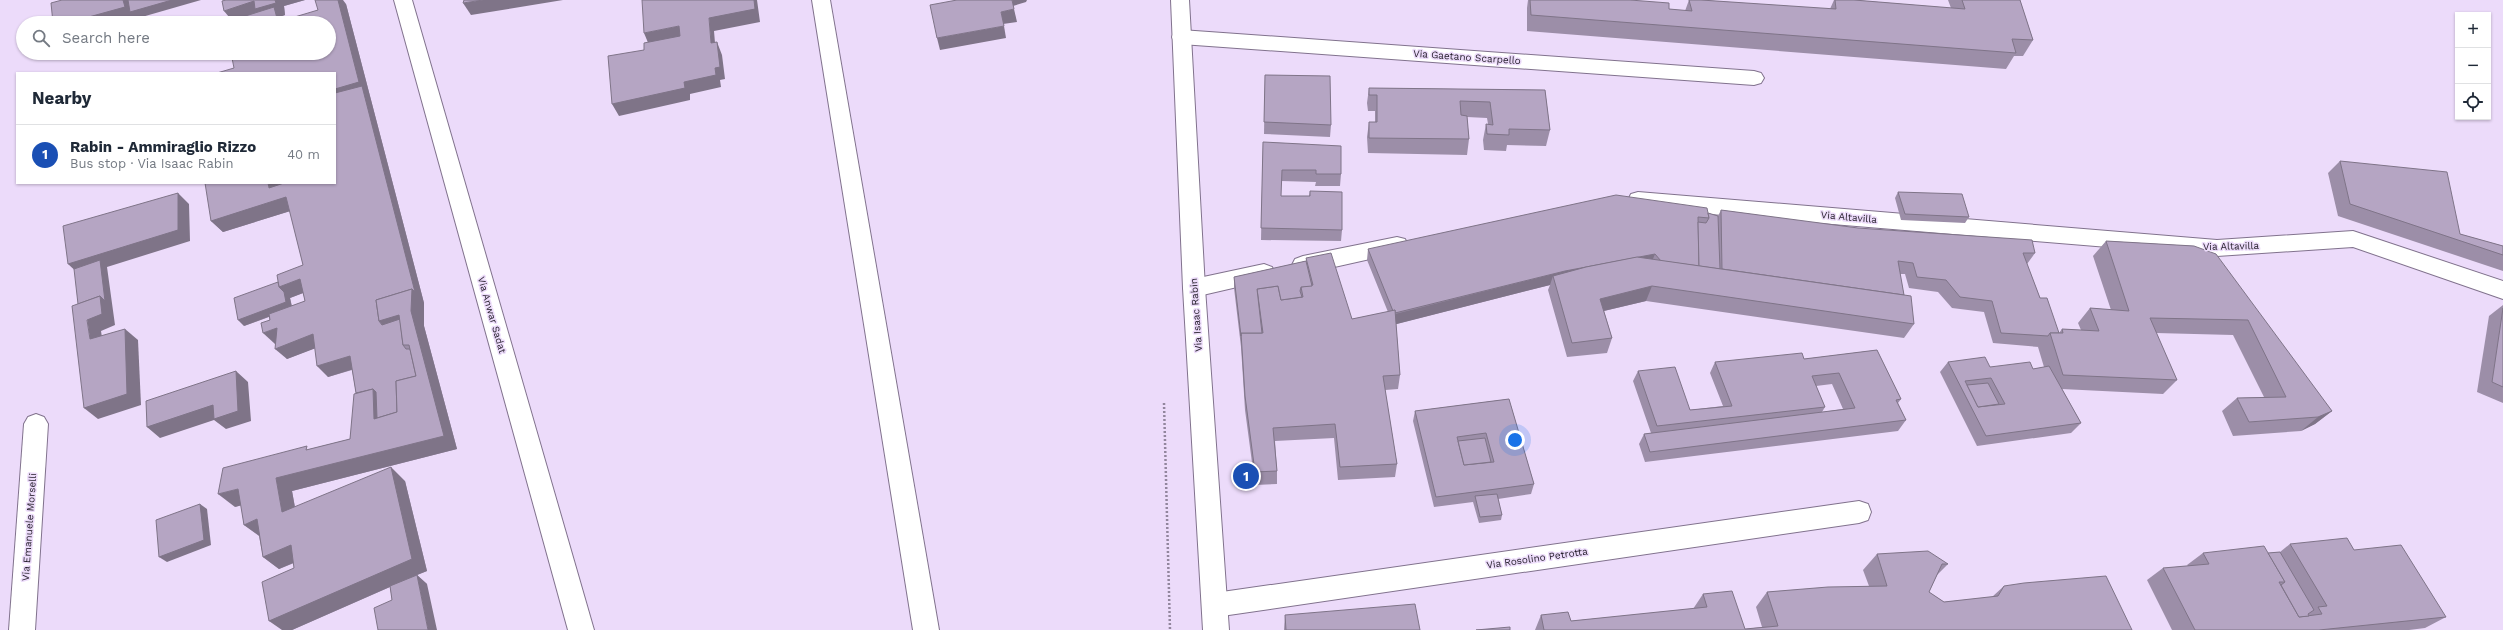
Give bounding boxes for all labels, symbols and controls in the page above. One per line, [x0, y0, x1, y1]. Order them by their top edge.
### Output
map controls [2455, 12, 2491, 120]
button: + [2455, 12, 2491, 48]
search box [16, 16, 336, 60]
icon: search [30, 27, 52, 49]
text: Search here [62, 29, 150, 47]
street label: Via Gaetano Scarpello [1413, 48, 1521, 66]
button: − [2455, 48, 2491, 84]
button: locate [2455, 84, 2491, 120]
text: Nearby [32, 88, 91, 108]
text: Rabin - Ammiraglio Rizzo [70, 138, 256, 156]
text: 1 [42, 147, 48, 162]
text: 40 m [287, 147, 320, 162]
text: Bus stop · Via Isaac Rabin [70, 156, 233, 171]
street label: Via Altavilla [1820, 209, 1878, 225]
street label: Via Altavilla [2203, 240, 2260, 252]
street label: Via Anwar Sadat [476, 275, 508, 355]
street label: Via Isaac Rabin [1188, 278, 1204, 352]
your location [1505, 430, 1525, 450]
pin: 1 [1233, 461, 1259, 491]
street label: Via Emanuele Morselli [20, 473, 38, 581]
street label: Via Rosolino Petrotta [1486, 545, 1589, 571]

